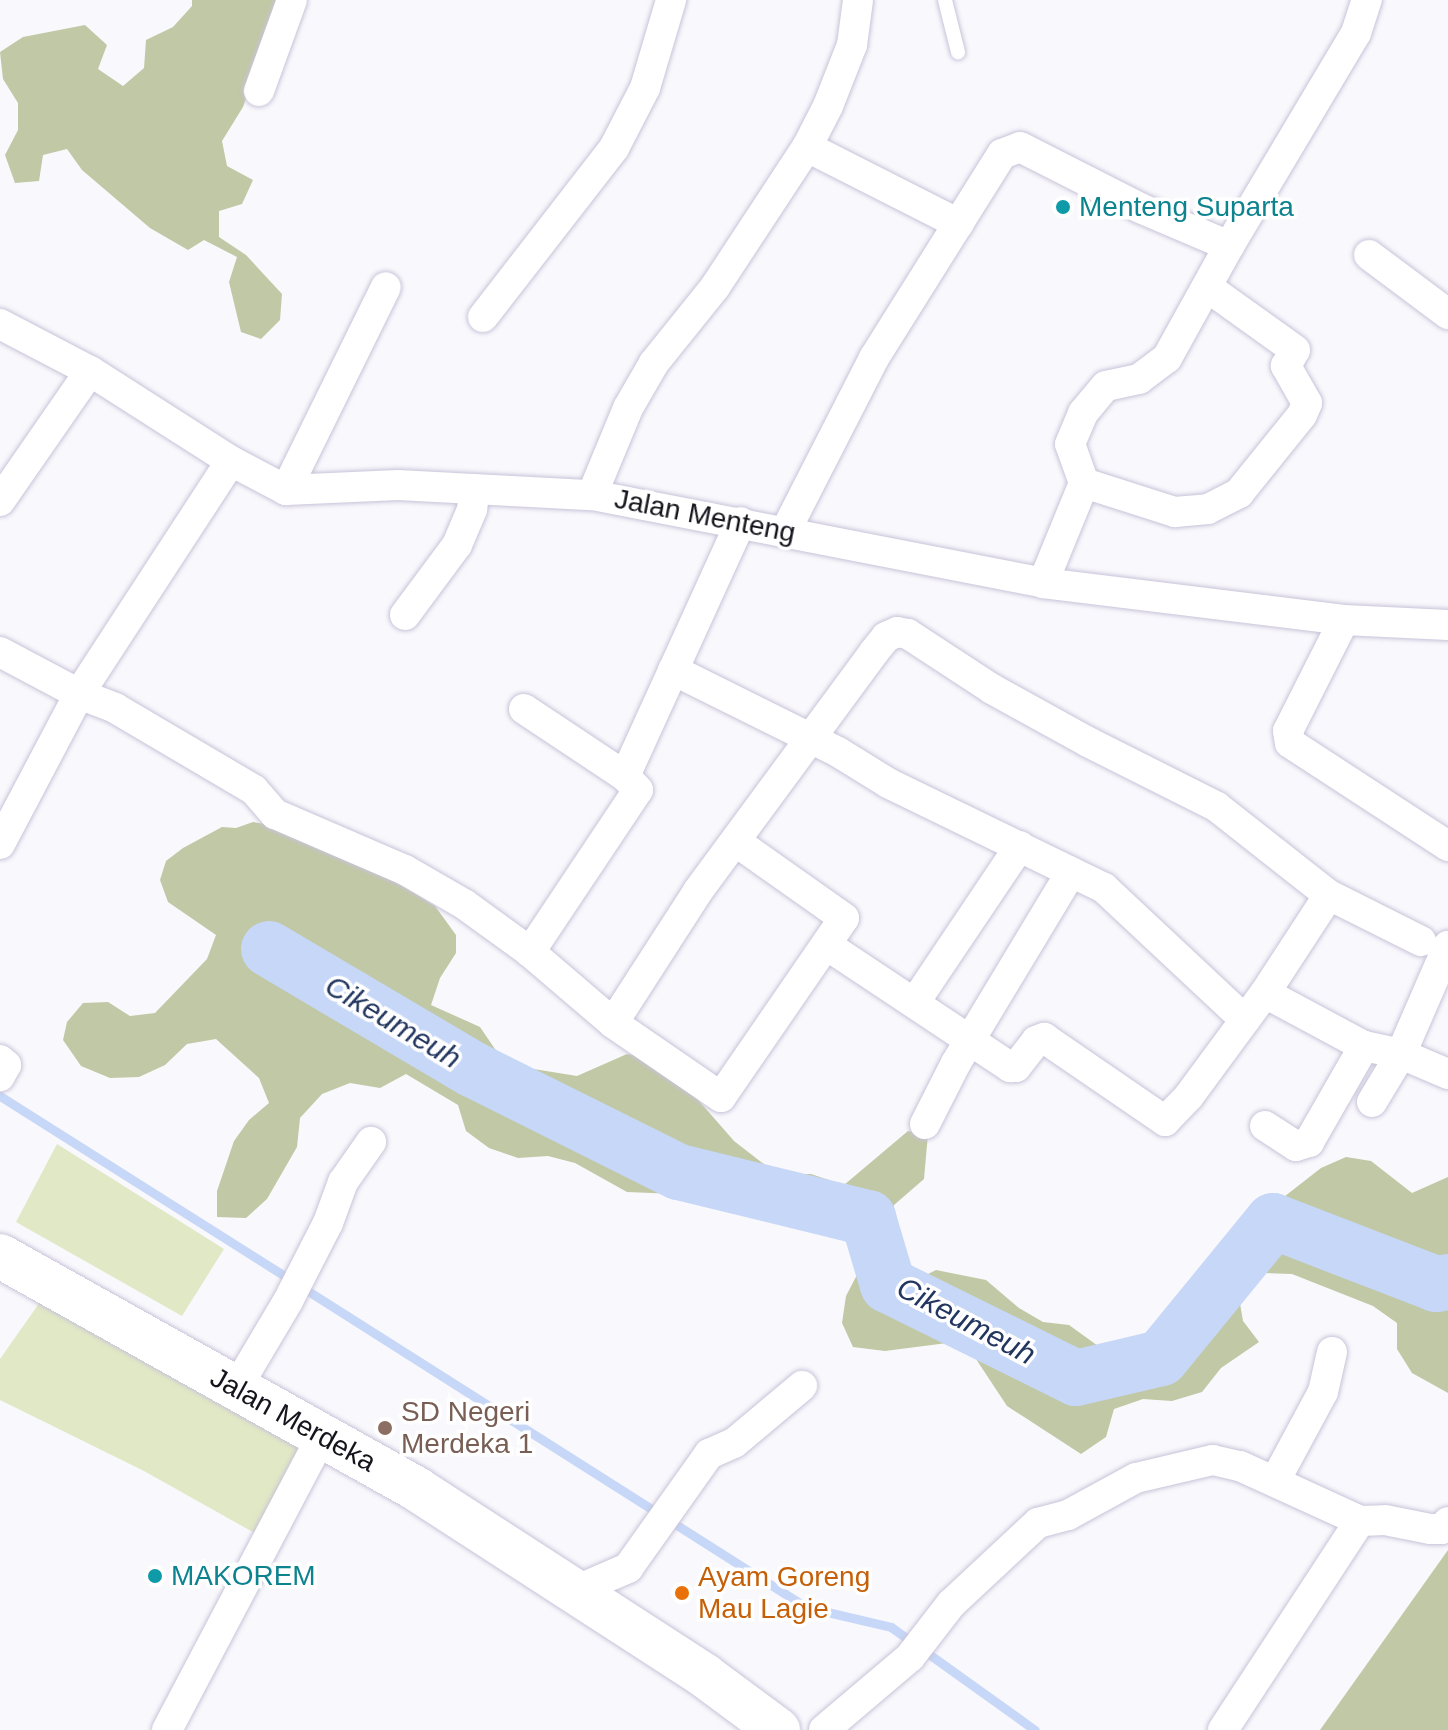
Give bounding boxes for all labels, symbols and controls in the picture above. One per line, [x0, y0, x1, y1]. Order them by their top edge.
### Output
place label: Menteng Suparta [1079, 190, 1294, 224]
marker: Menteng Suparta [1054, 198, 1072, 216]
street label: Jalan Menteng [612, 482, 798, 550]
water label: Cikeumeuh [319, 967, 467, 1077]
water label: Cikeumeuh [891, 1269, 1041, 1373]
street label: Jalan Merdeka [205, 1361, 381, 1479]
place label: SD Negeri Merdeka 1 [401, 1395, 533, 1461]
marker: SD Negeri Merdeka 1 [376, 1419, 394, 1437]
place label: MAKOREM [171, 1559, 316, 1593]
place label: Ayam Goreng Mau Lagie [698, 1560, 870, 1626]
marker: MAKOREM [146, 1567, 164, 1585]
marker: Ayam Goreng Mau Lagie [673, 1584, 691, 1602]

